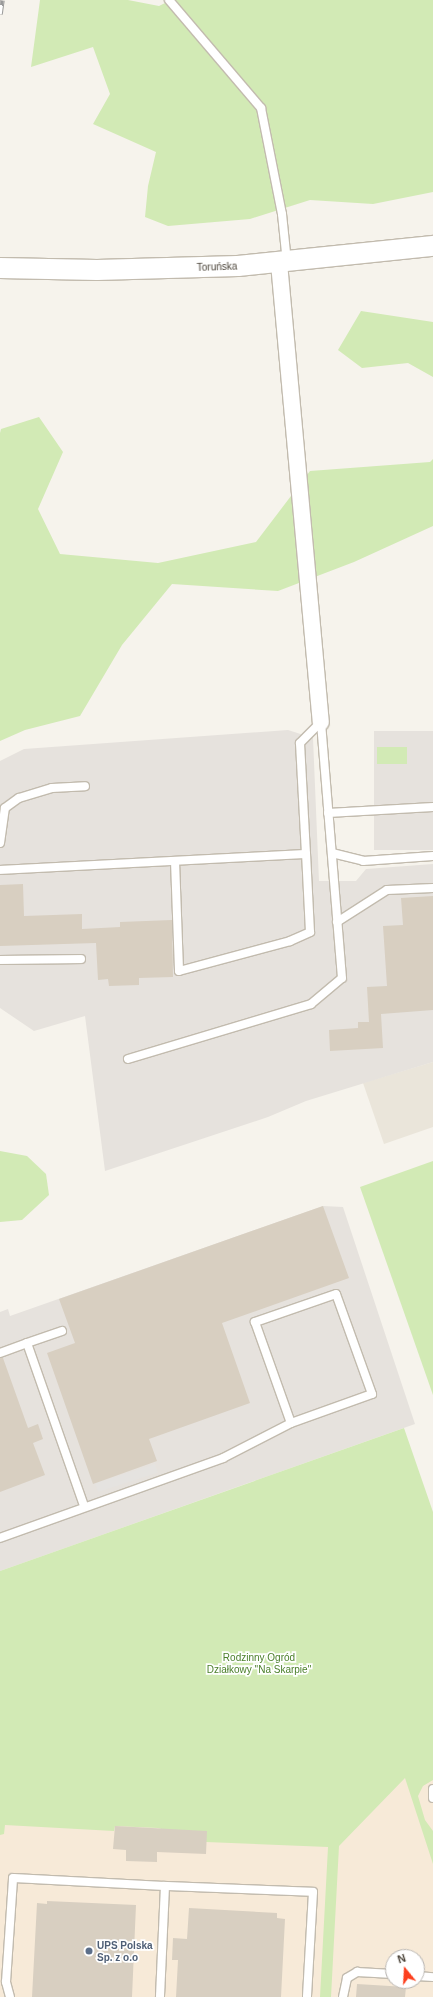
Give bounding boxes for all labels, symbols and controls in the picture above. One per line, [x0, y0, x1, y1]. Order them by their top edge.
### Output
street label: Toruńska [197, 260, 237, 274]
park label: Rodzinny Ogród Działkowy "Na Skarpie" [207, 1651, 311, 1674]
place label: UPS Polska Sp. z o.o [97, 1939, 153, 1962]
marker: UPS Polska Sp. z o.o [84, 1946, 94, 1956]
north arrow [385, 1949, 425, 1989]
text: N [396, 1952, 407, 1965]

